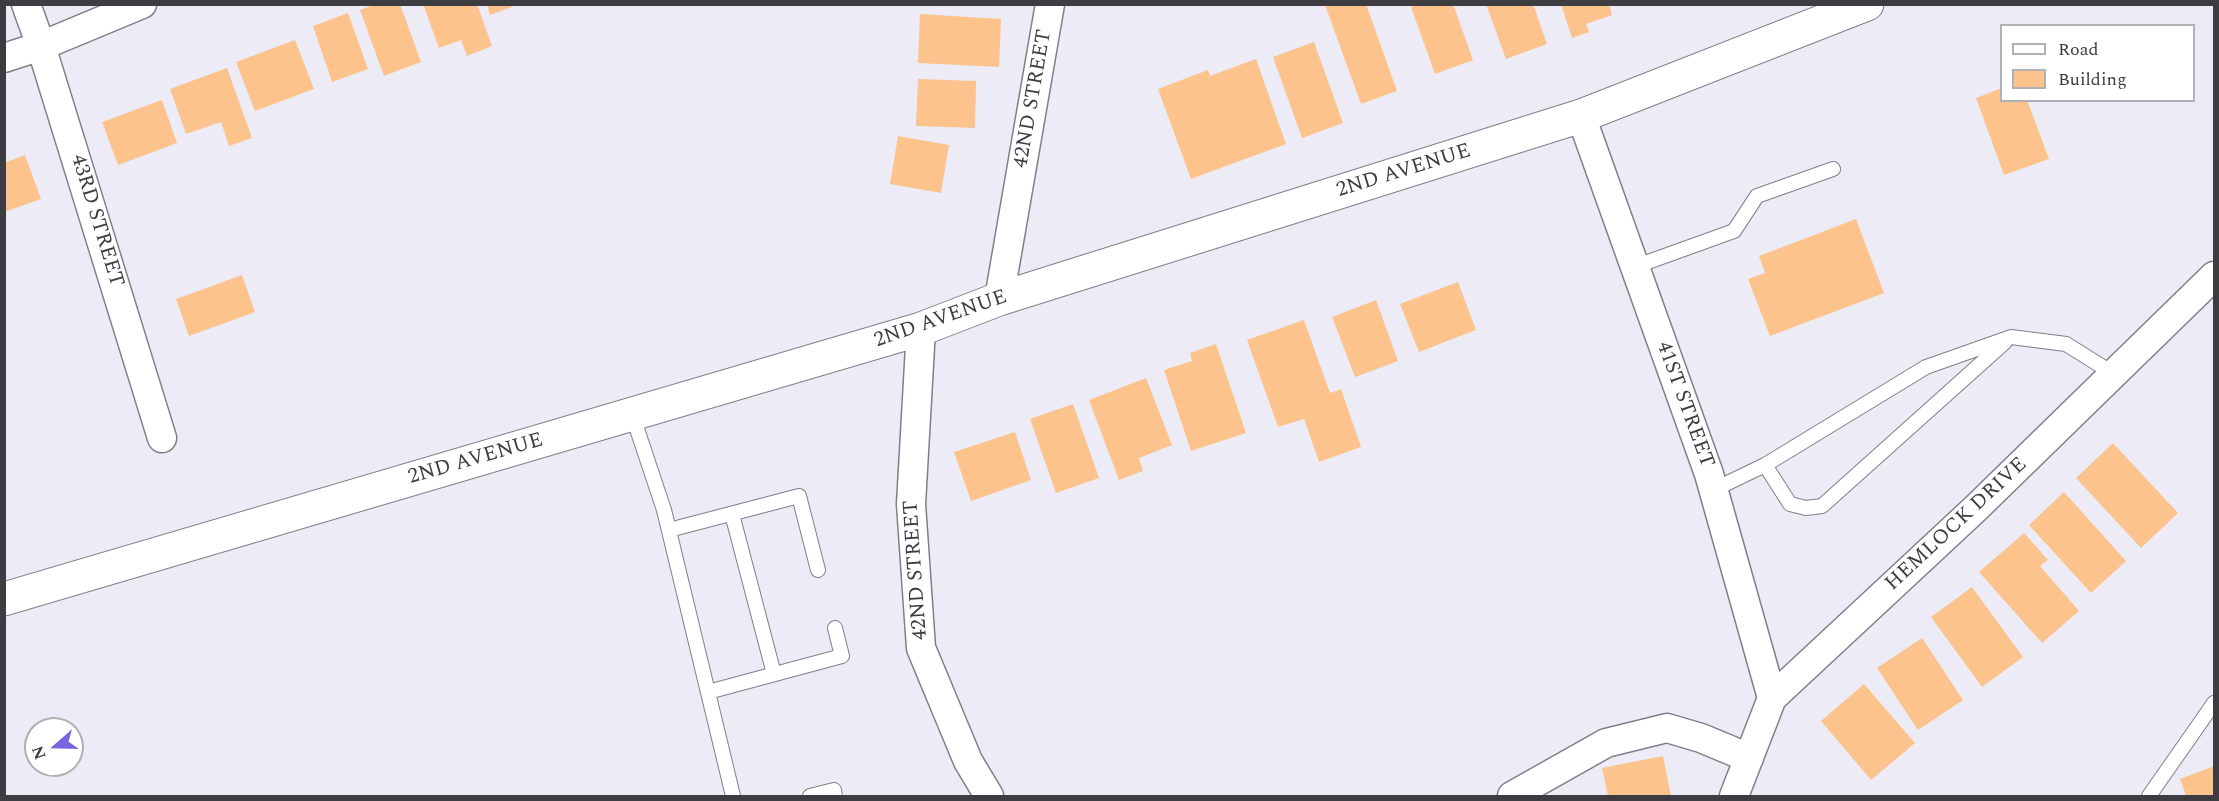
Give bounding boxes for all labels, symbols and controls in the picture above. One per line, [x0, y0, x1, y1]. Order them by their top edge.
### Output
legend [2000, 24, 2195, 102]
street label: 42ND STREET [1009, 28, 1059, 170]
text: Road [2058, 36, 2099, 63]
text: Building [2058, 66, 2127, 93]
street label: 2ND AVENUE [1334, 140, 1474, 204]
street label: 43RD STREET [64, 152, 128, 290]
street label: 2ND AVENUE [871, 285, 1011, 355]
street label: 41ST STREET [1650, 339, 1718, 471]
street label: 2ND AVENUE [406, 429, 546, 491]
street label: HEMLOCK DRIVE [1881, 453, 2033, 597]
street label: 42ND STREET [900, 499, 934, 641]
north arrow [24, 717, 84, 777]
text: N [25, 742, 52, 763]

